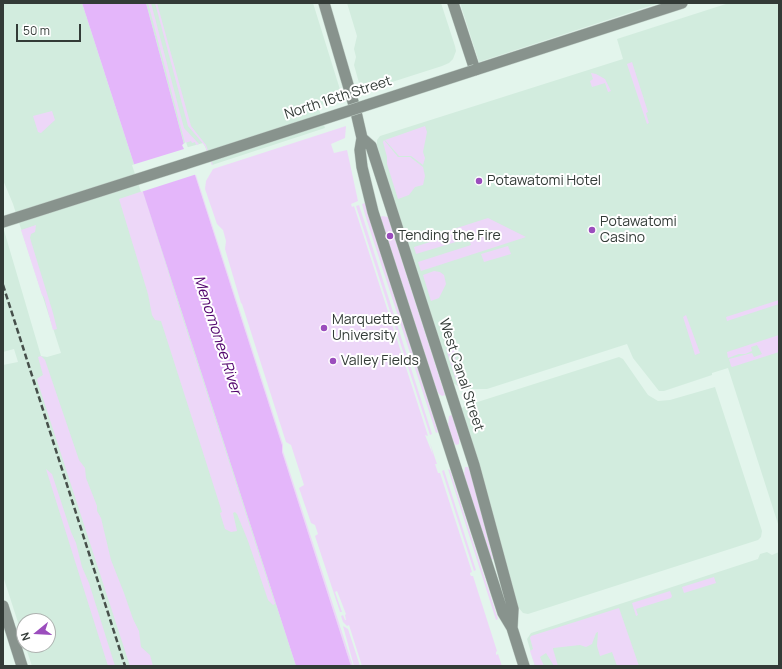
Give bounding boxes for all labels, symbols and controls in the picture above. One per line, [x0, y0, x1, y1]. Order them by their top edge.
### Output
scale bar [18, 16, 83, 42]
text: 50 m [23, 22, 50, 39]
street label: North 16th Street [282, 73, 394, 123]
place label: Potawatomi Hotel [487, 173, 601, 189]
marker: Potawatomi Hotel [474, 176, 484, 186]
place label: Potawatomi Casino [600, 214, 677, 246]
marker: Potawatomi Casino [587, 225, 597, 235]
place label: Tending the Fire [398, 228, 501, 244]
marker: Tending the Fire [385, 231, 395, 241]
water label: Menomonee River [189, 273, 245, 397]
place label: Marquette University [332, 312, 400, 344]
street label: West Canal Street [435, 317, 487, 433]
marker: Marquette University [319, 323, 329, 333]
place label: Valley Fields [341, 353, 419, 369]
marker: Valley Fields [328, 356, 338, 366]
north arrow [16, 613, 56, 653]
text: N [17, 630, 33, 643]

